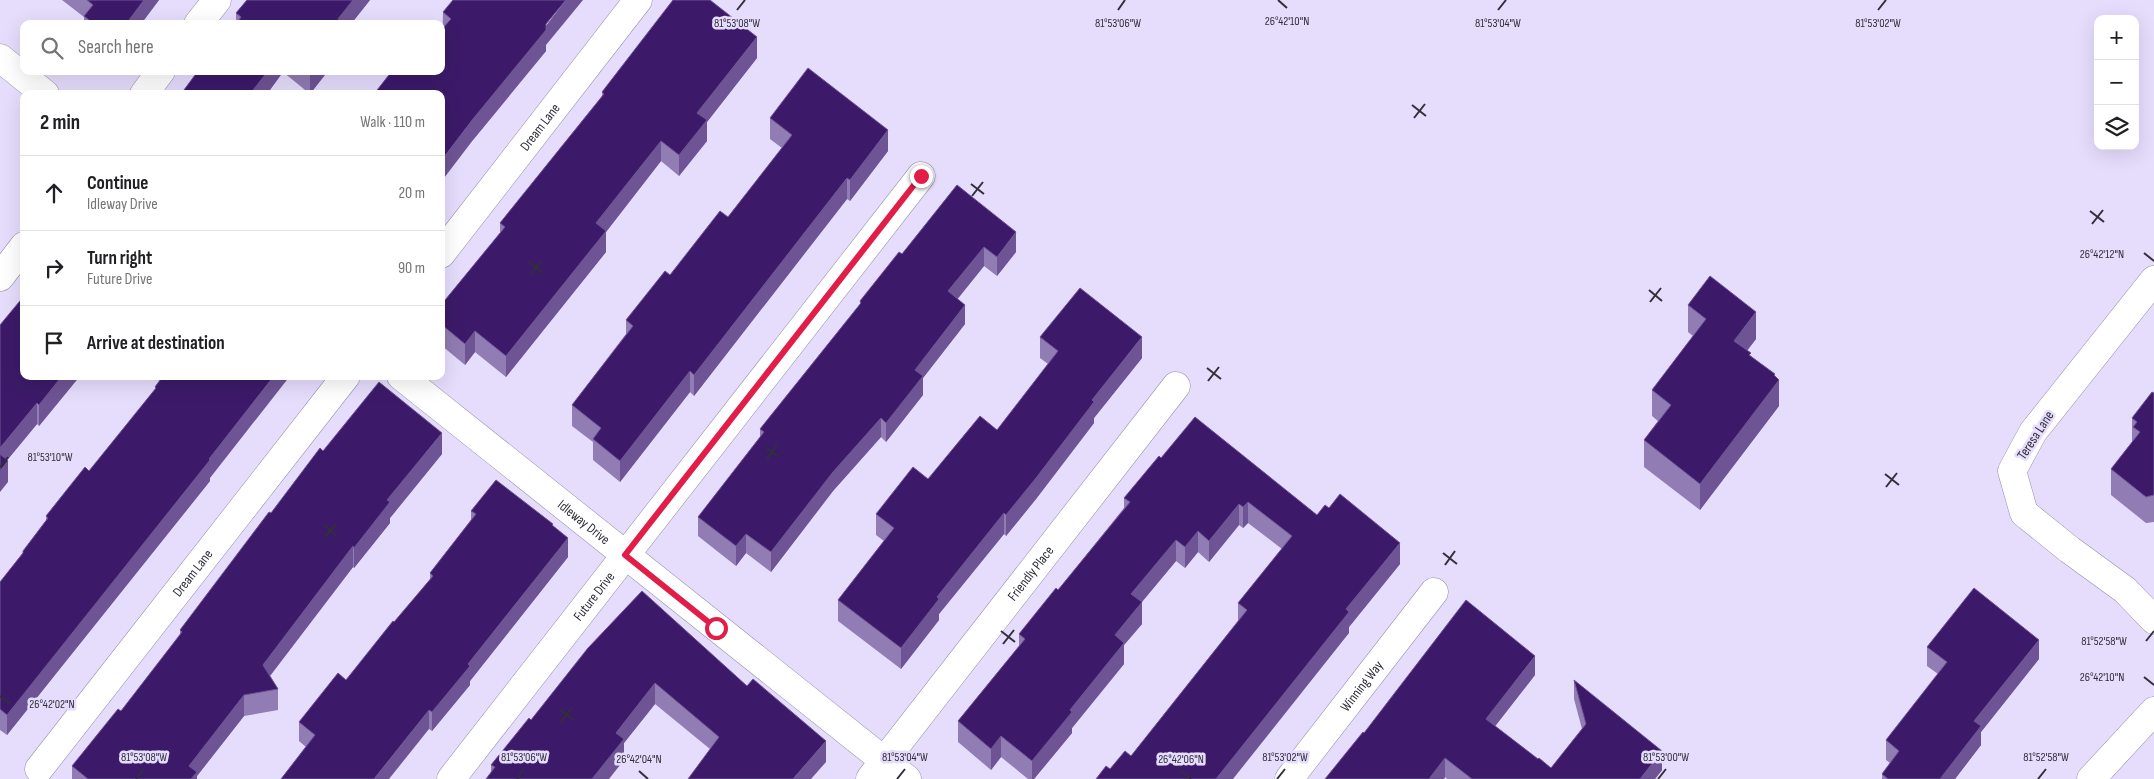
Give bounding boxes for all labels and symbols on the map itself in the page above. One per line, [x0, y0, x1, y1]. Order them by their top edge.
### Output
text: 26°42'10"N [1265, 14, 1309, 29]
text: 81°53'08"W [714, 16, 760, 31]
text: 81°53'06"W [1095, 16, 1141, 31]
text: 81°53'04"W [1475, 16, 1521, 31]
text: 81°53'02"W [1855, 16, 1901, 31]
street label: Dream Lane [516, 100, 564, 154]
route end [910, 165, 933, 188]
text: 26°42'12"N [2080, 247, 2124, 262]
street label: Teresa Lane [2013, 408, 2057, 463]
text: 81°53'10"W [27, 450, 73, 465]
street label: Idleway Drive [554, 496, 613, 548]
street label: Friendly Place [1004, 543, 1057, 604]
street label: Dream Lane [169, 546, 216, 600]
street label: Future Drive [570, 568, 618, 624]
route start [705, 617, 728, 640]
text: 81°52'58"W [2081, 634, 2127, 649]
street label: Winning Way [1337, 657, 1387, 715]
text: 26°42'10"N [2080, 670, 2124, 685]
text: 26°42'02"N [29, 697, 75, 712]
text: 81°53'08"W [121, 750, 167, 765]
text: 81°53'06"W [501, 750, 547, 765]
text: 81°53'04"W [882, 750, 928, 765]
text: 81°53'02"W [1262, 750, 1308, 765]
text: 81°53'00"W [1643, 750, 1689, 765]
text: 81°52'58"W [2023, 750, 2069, 765]
text: 26°42'04"N [616, 752, 662, 767]
text: 26°42'06"N [1158, 752, 1204, 767]

